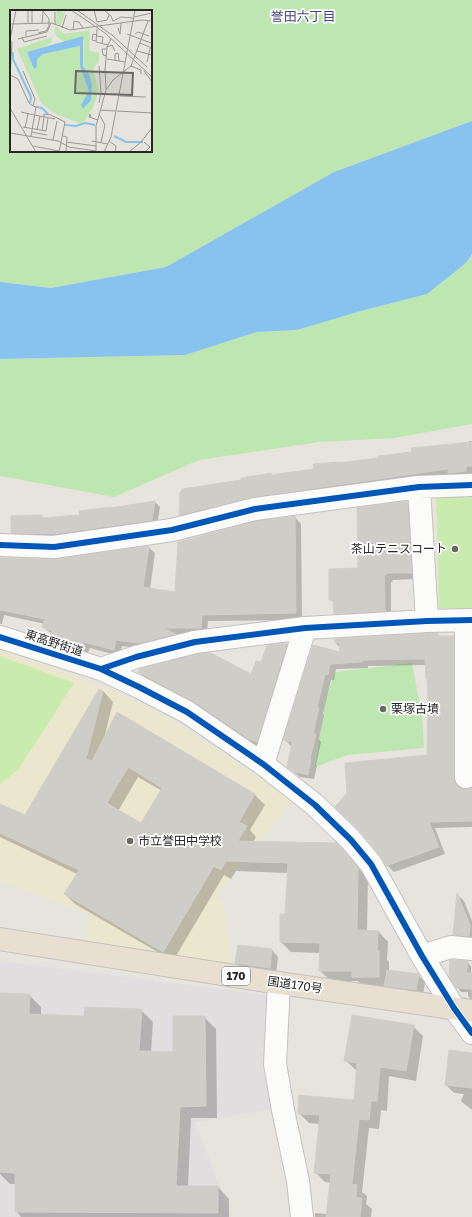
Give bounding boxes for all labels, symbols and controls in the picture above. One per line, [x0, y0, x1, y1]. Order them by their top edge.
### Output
district label: 誉田六丁目 [270, 8, 336, 24]
inset map [10, 10, 152, 152]
place label: 茶山テニスコート [351, 541, 447, 556]
marker: 茶山テニスコート [450, 544, 460, 554]
street label: 東高野街道 [23, 626, 85, 659]
place label: 栗塚古墳 [391, 701, 439, 716]
marker: 栗塚古墳 [378, 704, 388, 714]
place label: 市立誉田中学校 [138, 833, 222, 848]
marker: 市立誉田中学校 [125, 836, 135, 846]
road number: 170 [222, 967, 250, 985]
street label: 国道170号 [266, 973, 324, 996]

